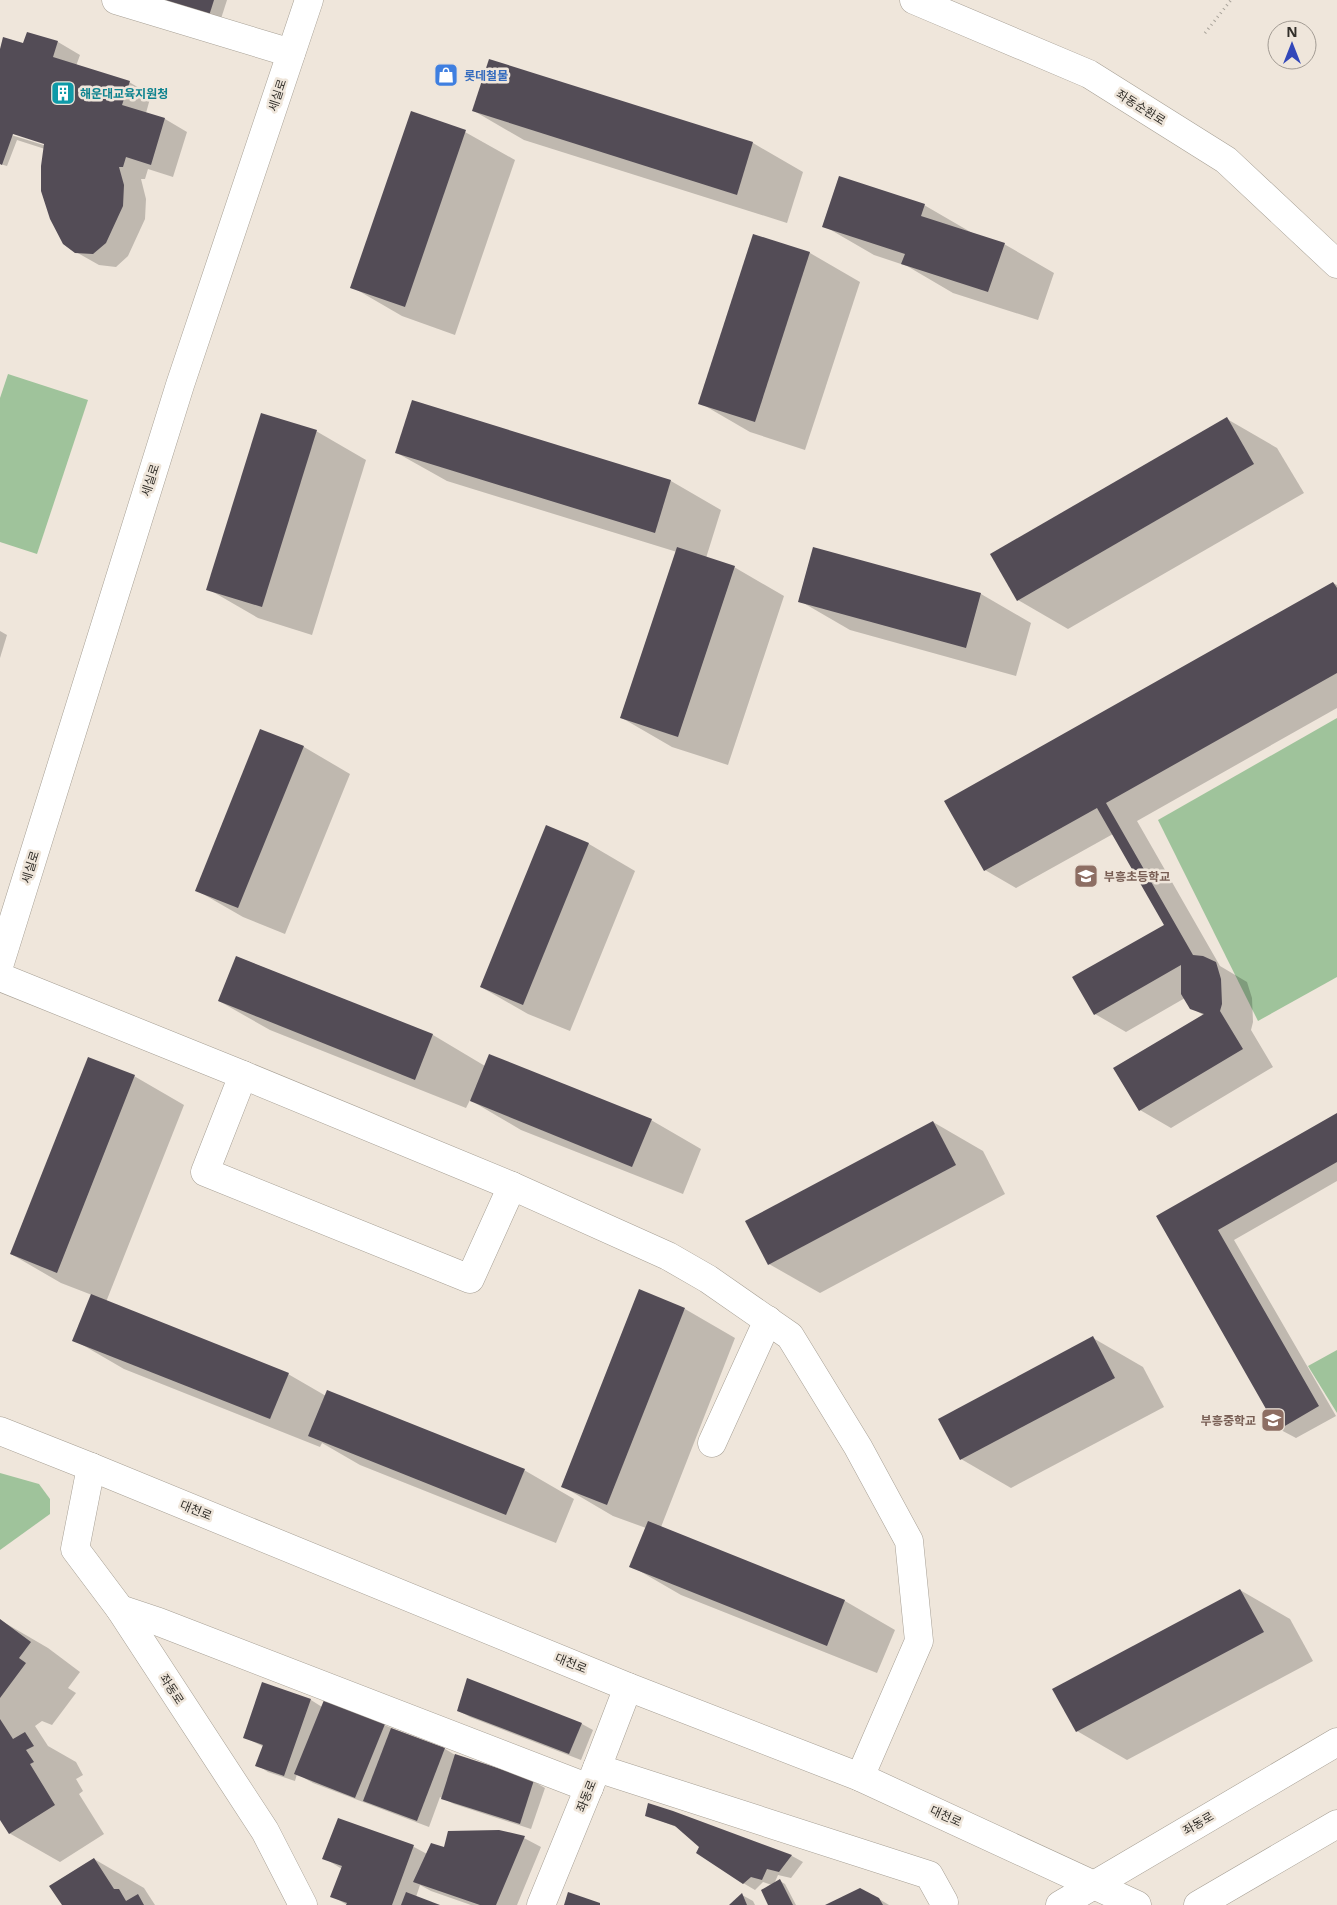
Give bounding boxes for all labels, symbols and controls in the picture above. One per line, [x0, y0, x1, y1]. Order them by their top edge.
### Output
north arrow [1267, 20, 1317, 70]
text: N [1286, 22, 1298, 41]
shop icon: 롯데철물 [433, 62, 459, 88]
place label: 롯데철물 [464, 67, 508, 84]
street label: 세실로 [264, 77, 290, 113]
building icon: 해운대교육지원청 [50, 80, 76, 106]
place label: 해운대교육지원청 [80, 85, 168, 102]
street label: 좌동순환로 [1113, 85, 1169, 129]
street label: 세실로 [137, 462, 163, 498]
street label: 세실로 [17, 849, 43, 885]
school or university icon: 부흥초등학교 [1073, 863, 1099, 889]
place label: 부흥초등학교 [1104, 868, 1170, 885]
school or university icon: 부흥중학교 [1260, 1407, 1286, 1433]
place label: 부흥중학교 [1201, 1412, 1256, 1429]
street label: 대천로 [177, 1496, 215, 1524]
street label: 대천로 [552, 1649, 590, 1677]
street label: 좌동로 [156, 1670, 188, 1708]
street label: 좌동로 [572, 1777, 600, 1815]
street label: 대천로 [927, 1801, 965, 1831]
street label: 좌동로 [1179, 1807, 1217, 1839]

